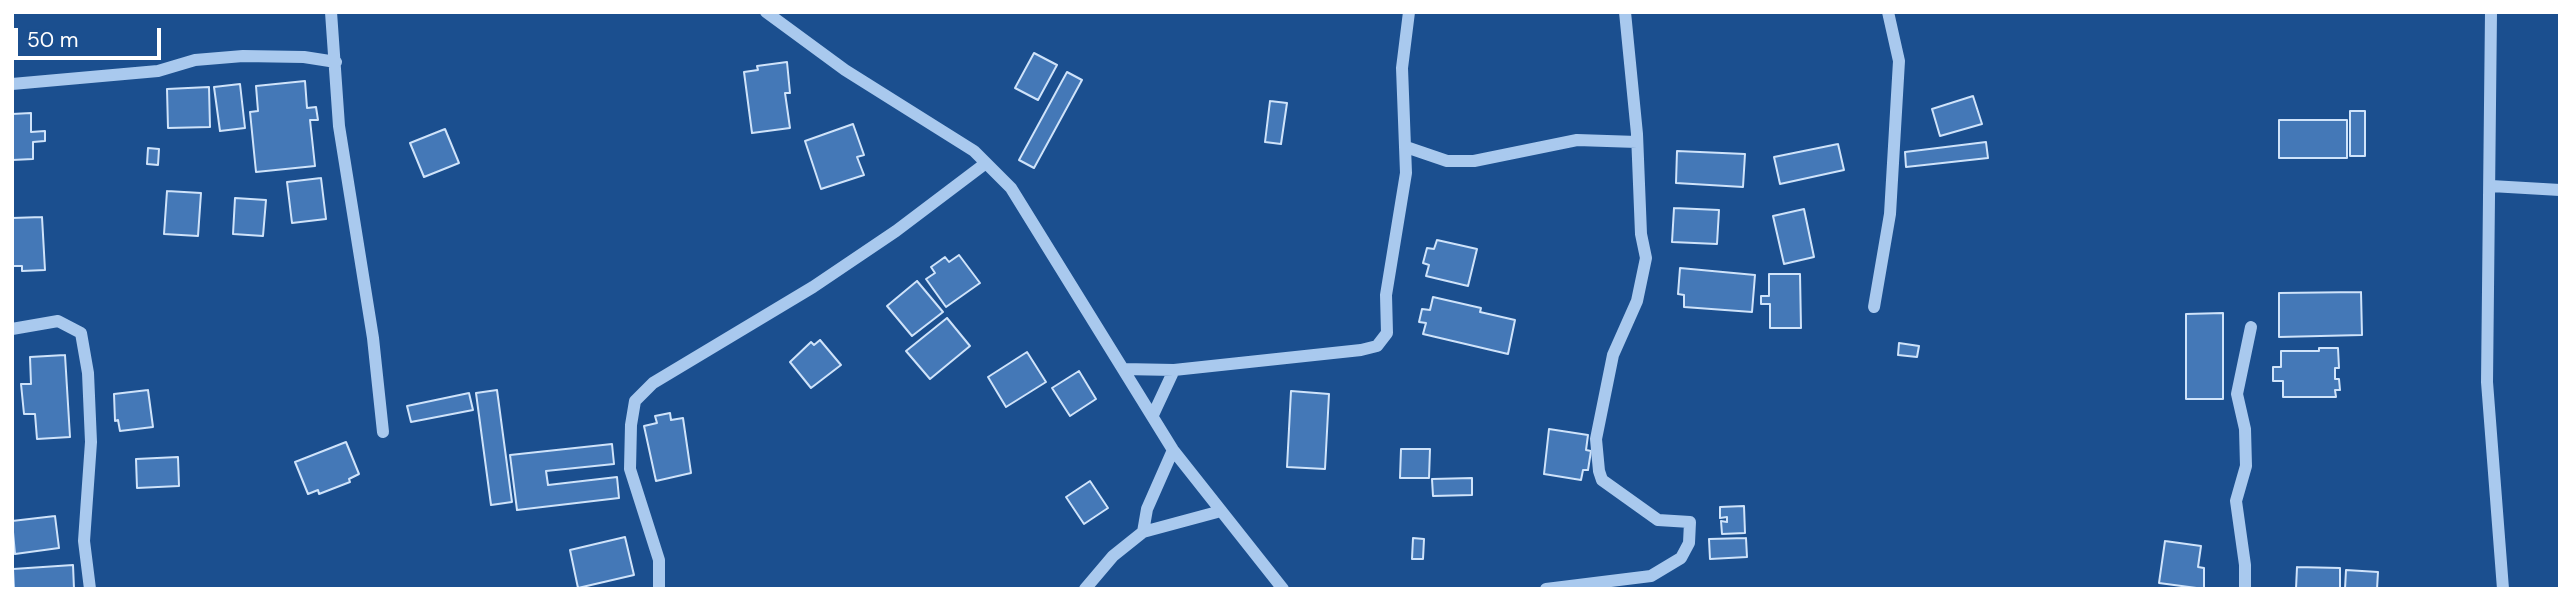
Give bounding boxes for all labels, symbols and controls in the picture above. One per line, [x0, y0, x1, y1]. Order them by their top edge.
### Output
scale bar [18, 14, 164, 58]
text: 50 m [27, 26, 78, 54]

